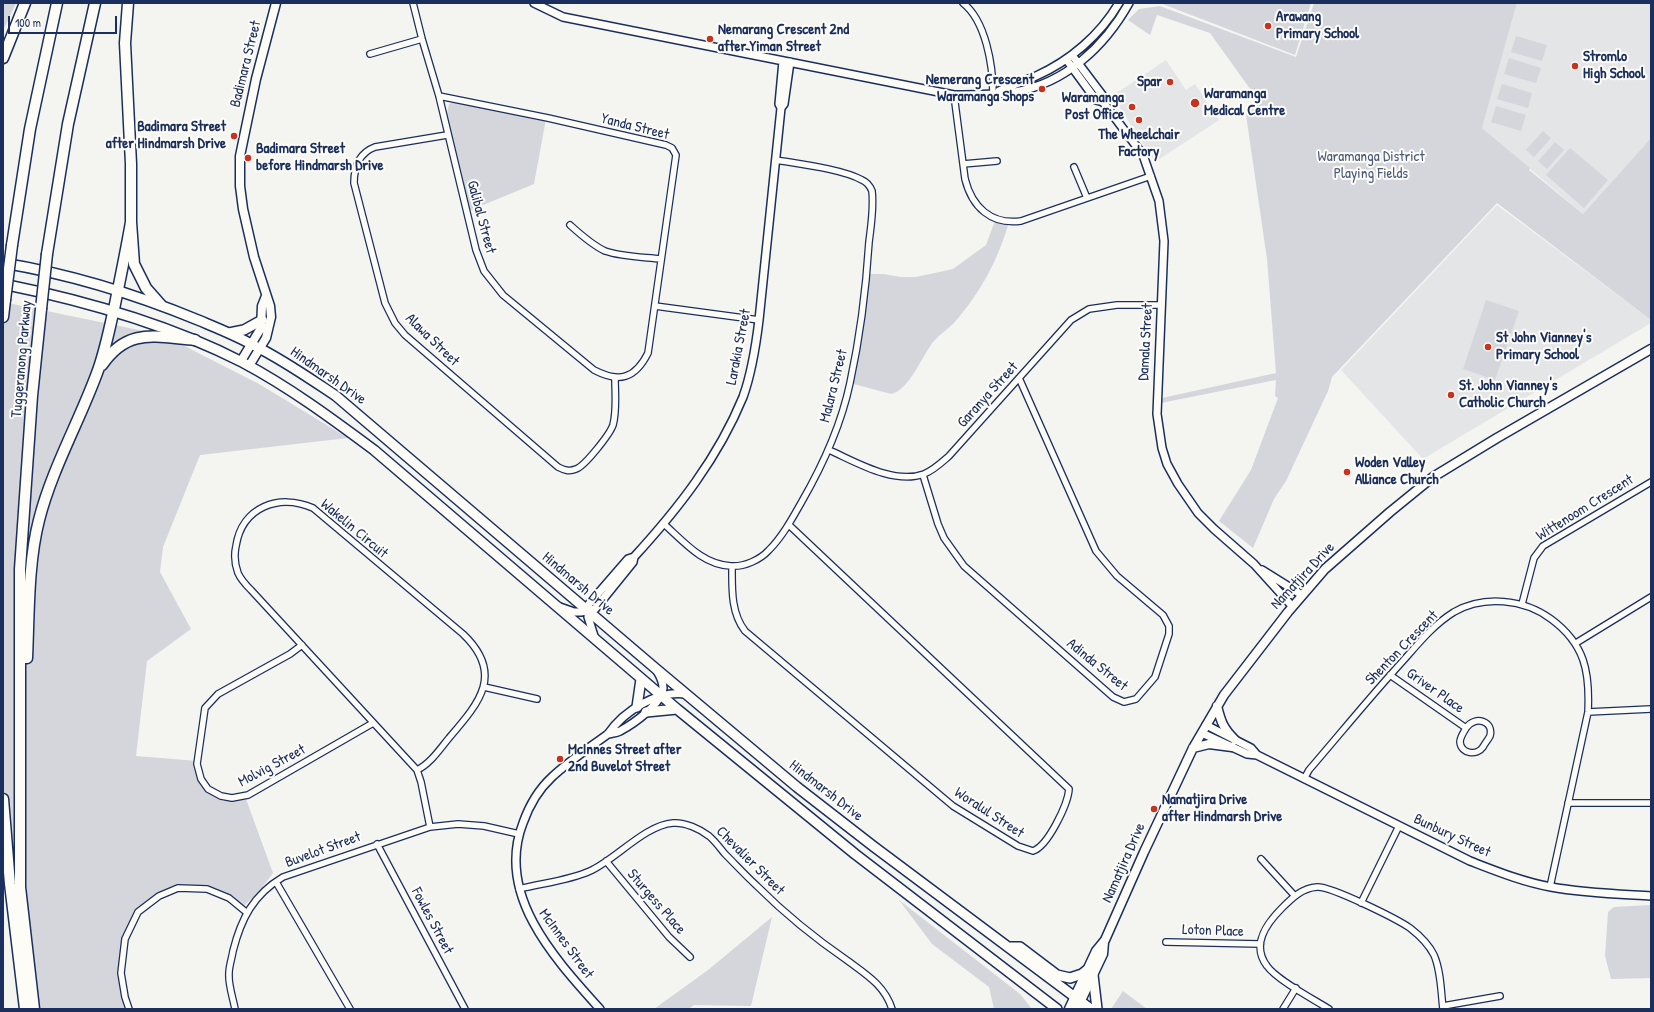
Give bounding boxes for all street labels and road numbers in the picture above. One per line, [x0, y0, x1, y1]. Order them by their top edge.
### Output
street label: Badimara Street [227, 19, 265, 109]
street label: Yanda Street [599, 110, 671, 144]
street label: Galibal Street [463, 179, 499, 255]
street label: Tuggeranong Parkway [8, 299, 36, 419]
street label: Damala Street [1135, 303, 1157, 381]
street label: Larakia Street [723, 308, 755, 386]
street label: Alawa Street [401, 310, 463, 370]
street label: Hindmarsh Drive [287, 343, 369, 409]
street label: Malara Street [816, 348, 852, 424]
street label: Garanya Street [954, 358, 1022, 432]
street label: Wittenoom Crescent [1533, 471, 1637, 545]
street label: Wakelin Circuit [317, 496, 391, 562]
street label: Namatjira Drive [1267, 539, 1339, 613]
street label: Hindmarsh Drive [538, 549, 618, 619]
street label: Shenton Crescent [1362, 607, 1442, 689]
street label: Adinda Street [1063, 635, 1131, 695]
street label: Griver Place [1403, 665, 1467, 717]
street label: Molvig Street [235, 741, 309, 791]
street label: Hindmarsh Drive [786, 757, 866, 825]
street label: Woralul Street [951, 784, 1027, 842]
street label: Bunbury Street [1411, 810, 1493, 862]
street label: Namatjira Drive [1098, 820, 1150, 906]
street label: Chevalier Street [712, 823, 788, 899]
street label: Buvelot Street [283, 828, 363, 872]
street label: Sturgess Place [623, 866, 689, 938]
street label: Fowles Street [407, 885, 457, 957]
street label: McInnes Street [535, 906, 597, 982]
street label: Loton Place [1182, 921, 1244, 941]

